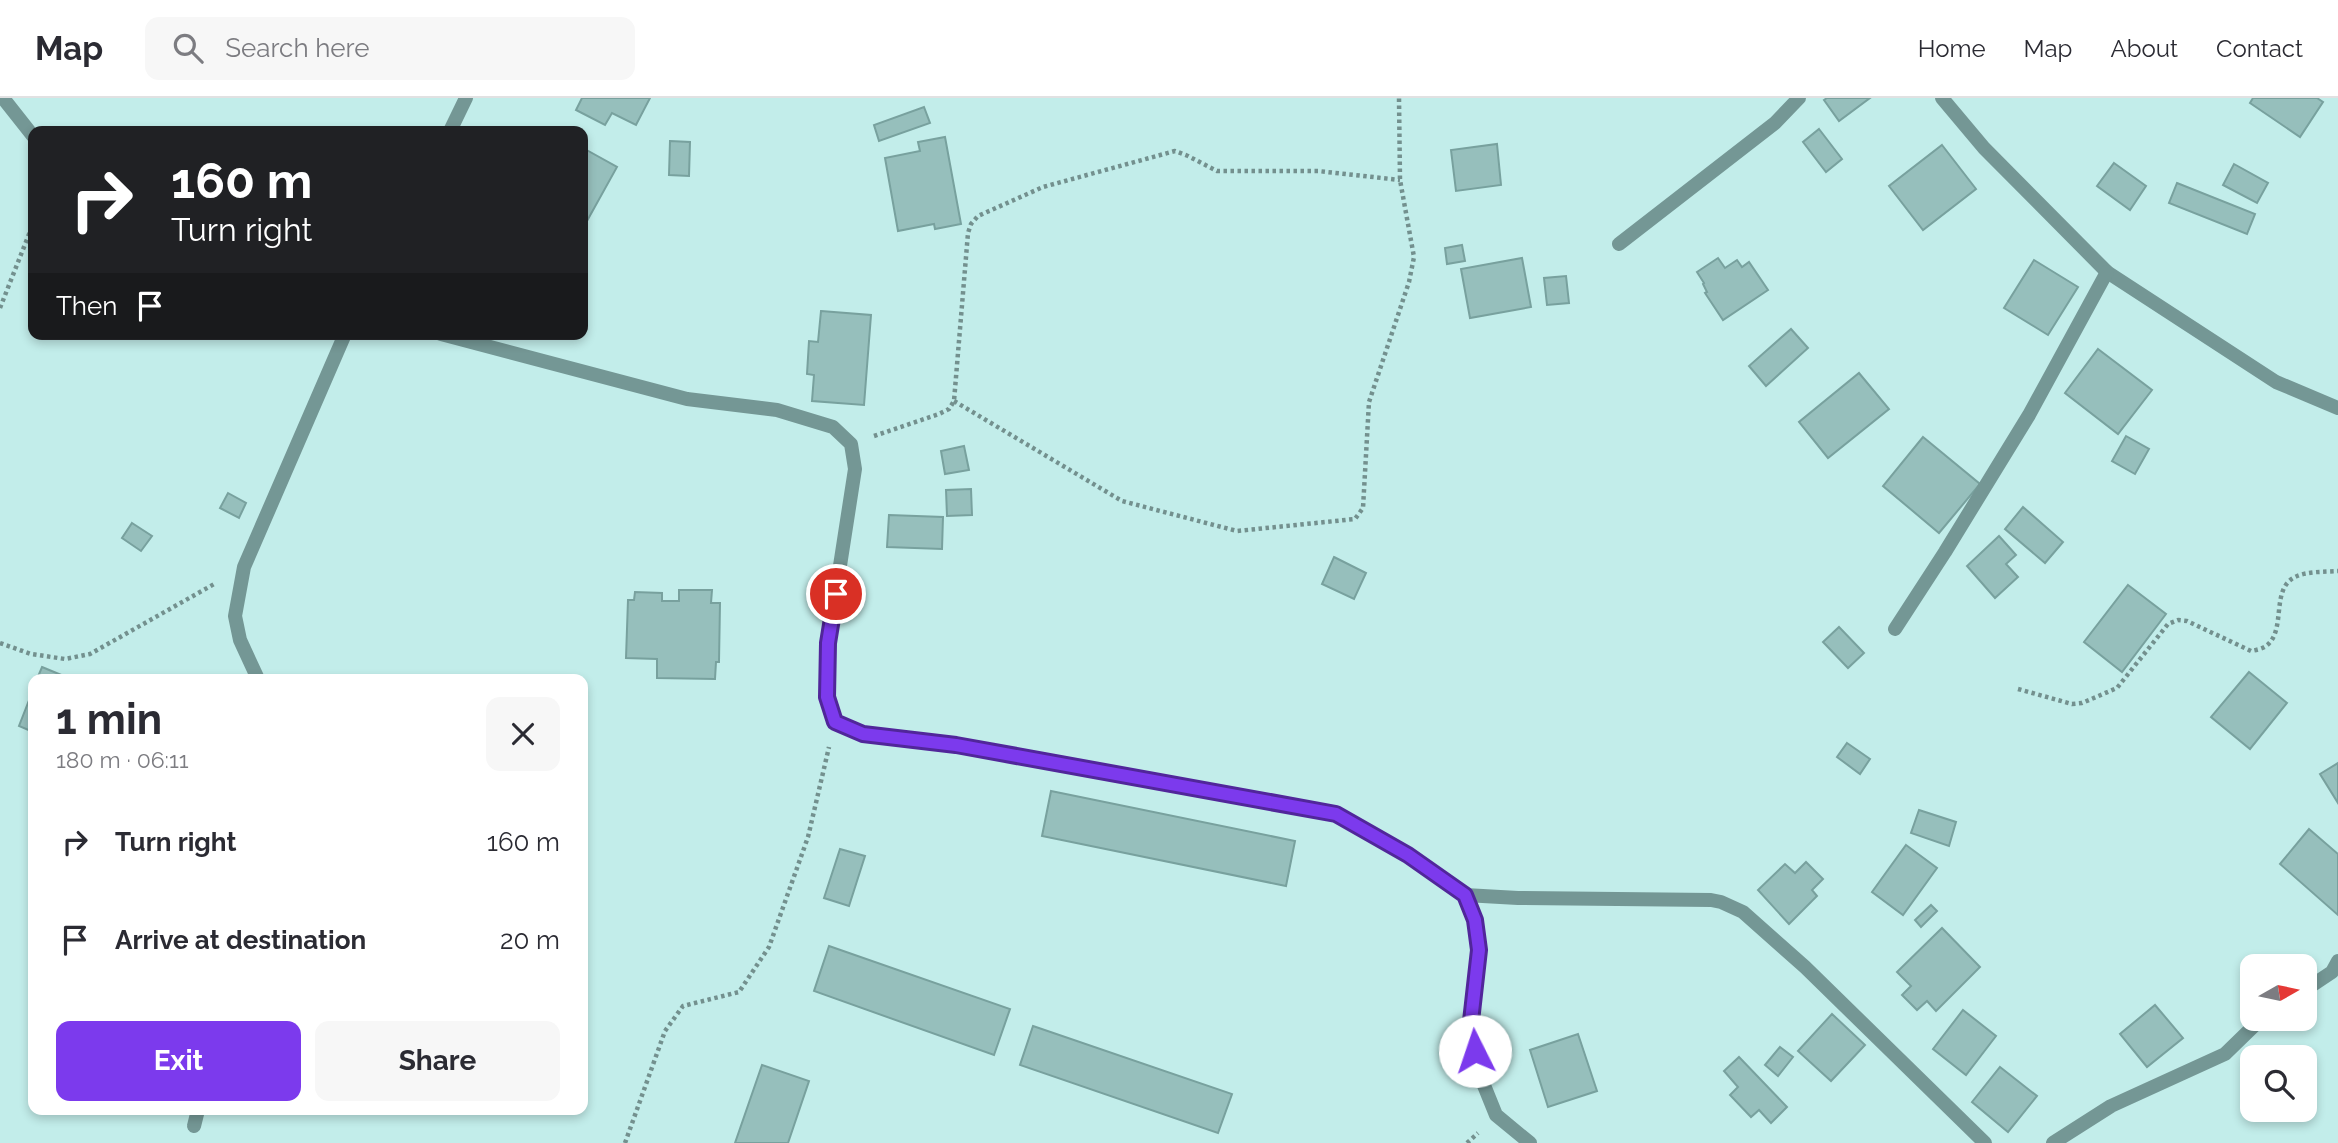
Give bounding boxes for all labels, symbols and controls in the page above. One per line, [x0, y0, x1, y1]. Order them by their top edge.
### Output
search box [145, 17, 635, 80]
text: Map [35, 29, 103, 68]
icon: search [169, 29, 207, 67]
text: Search here [225, 33, 370, 63]
text: Home [1918, 34, 1986, 63]
text: Map [2024, 34, 2072, 63]
text: About [2110, 34, 2178, 63]
text: Contact [2216, 34, 2303, 63]
text: 160 m [171, 152, 312, 209]
icon: right [56, 154, 147, 245]
text: Turn right [171, 211, 312, 248]
icon: arrive [131, 287, 169, 325]
text: Then [56, 291, 117, 321]
pin [806, 564, 866, 624]
icon: arrive [817, 575, 855, 613]
text: 1 min [56, 695, 162, 744]
button: close [486, 697, 560, 771]
text: 180 m · 06:11 [56, 746, 189, 773]
icon: right [56, 823, 94, 861]
text: Turn right [115, 827, 236, 857]
text: 160 m [487, 827, 560, 857]
icon: arrive [56, 921, 94, 959]
text: Arrive at destination [115, 925, 366, 955]
text: 20 m [500, 925, 560, 955]
north arrow [2240, 954, 2317, 1031]
map controls [2240, 954, 2317, 1122]
position arrow [1438, 1014, 1512, 1088]
button: Exit [56, 1021, 301, 1101]
button: Share [315, 1021, 560, 1101]
button: search [2240, 1045, 2317, 1122]

